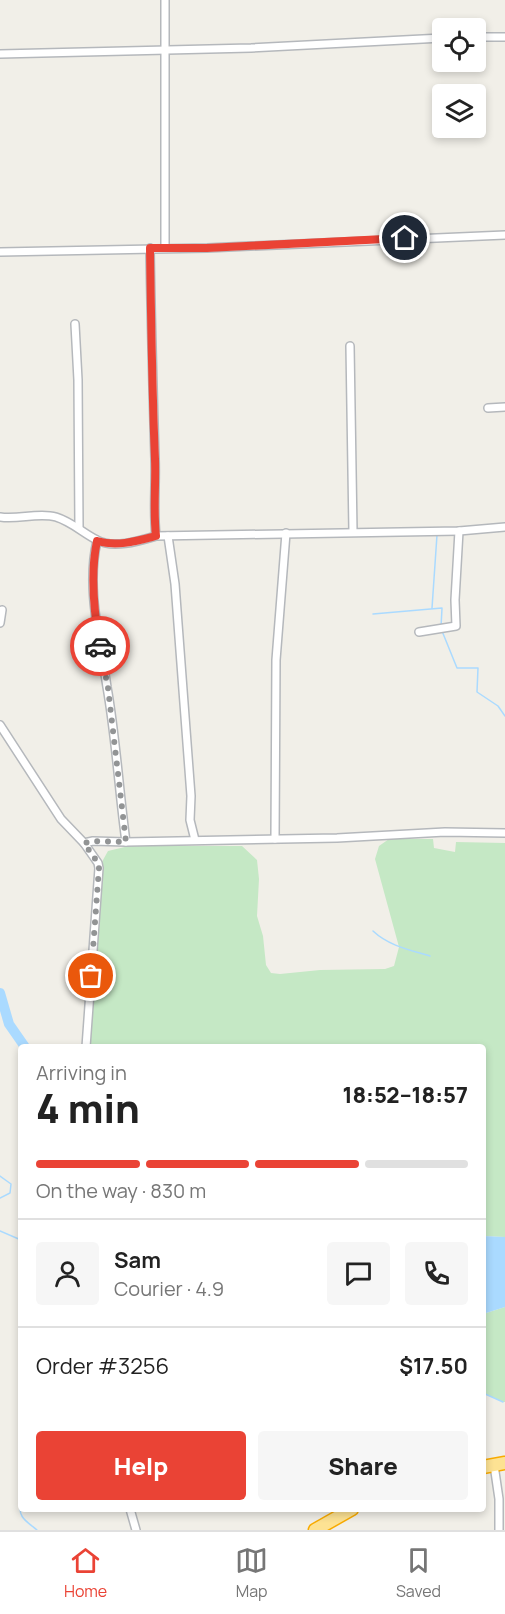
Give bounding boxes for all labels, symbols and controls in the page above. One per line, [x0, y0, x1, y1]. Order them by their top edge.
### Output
map controls [432, 18, 486, 138]
button: locate [432, 18, 486, 72]
button: layers [432, 84, 486, 138]
pin [379, 212, 430, 263]
icon: home [388, 221, 421, 254]
courier [70, 616, 130, 676]
icon: car [84, 630, 117, 663]
pin [65, 950, 116, 1001]
icon: bag [74, 959, 107, 992]
text: Arriving in [36, 1059, 127, 1086]
text: 18:52–18:57 [342, 1080, 468, 1110]
text: 4 min [36, 1081, 140, 1135]
text: On the way · 830 m [36, 1177, 206, 1204]
button: person [36, 1242, 99, 1305]
button: chat [327, 1242, 390, 1305]
button: phone [405, 1242, 468, 1305]
text: Sam [114, 1245, 161, 1275]
text: Courier · 4.9 [114, 1275, 224, 1302]
text: Order #3256 [36, 1351, 169, 1381]
text: $17.50 [399, 1351, 468, 1381]
button: Help [36, 1431, 246, 1500]
button: Share [258, 1431, 468, 1500]
tab: Home [64, 1544, 107, 1602]
tab: Map [235, 1544, 268, 1602]
tab: Saved [396, 1544, 441, 1602]

